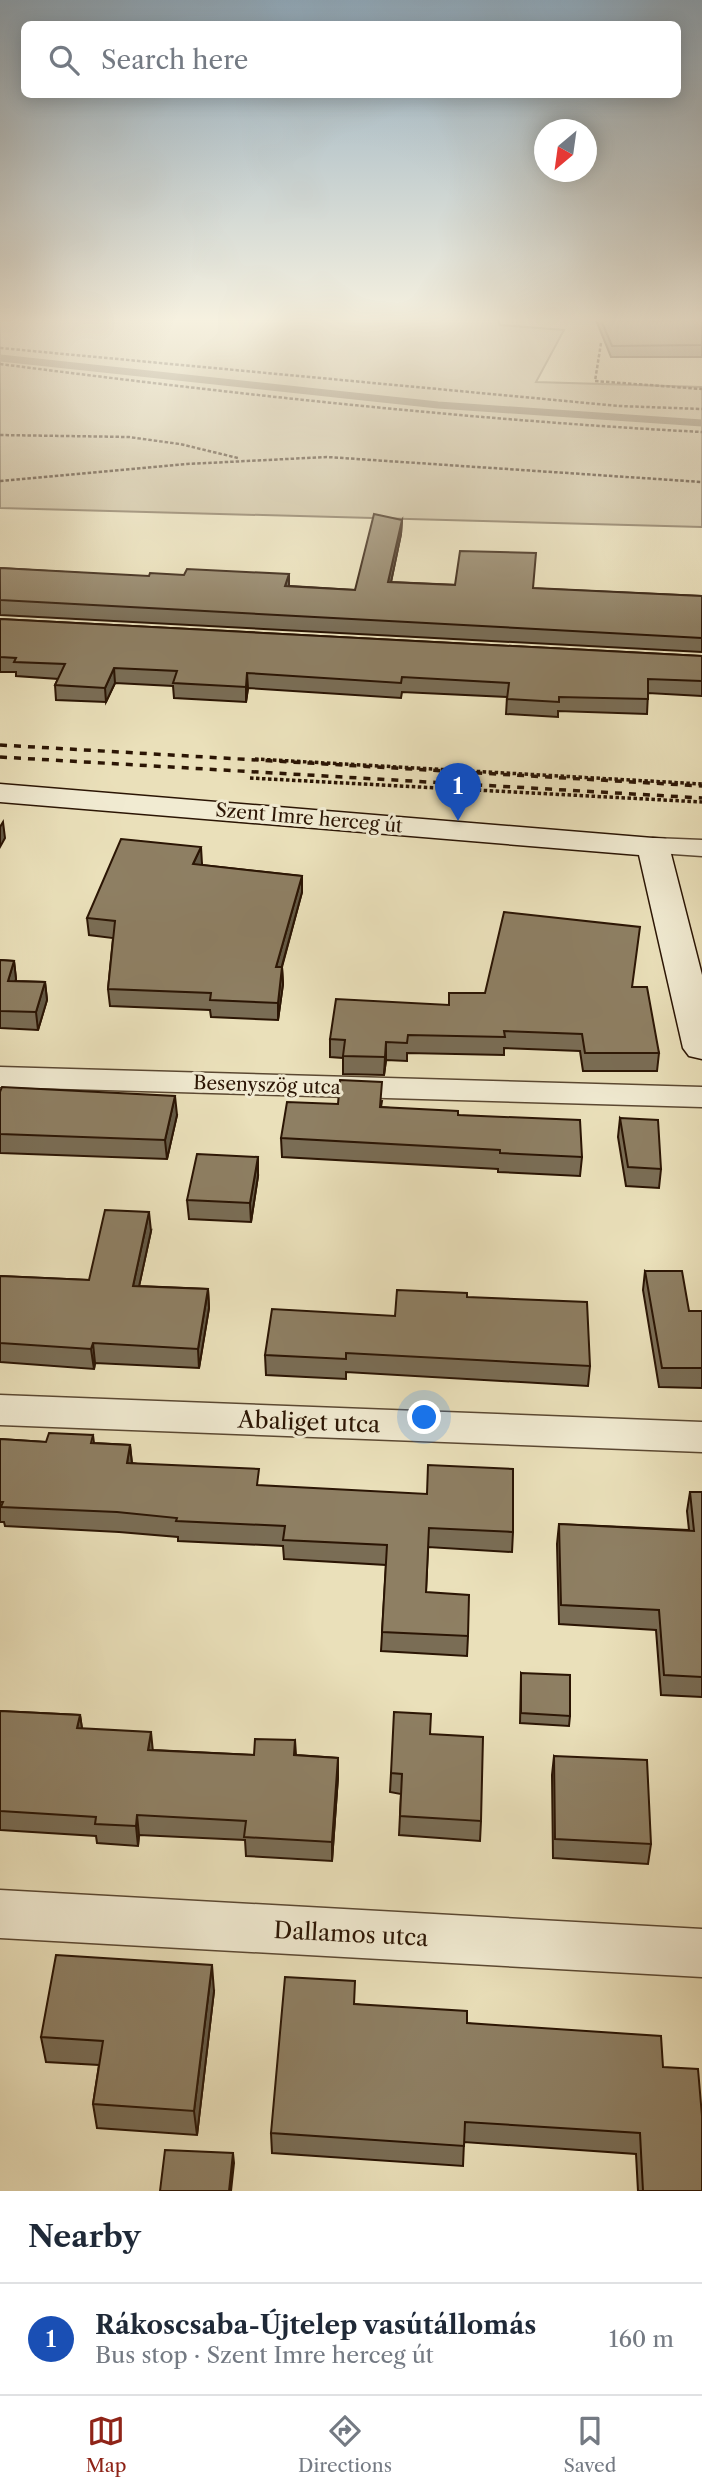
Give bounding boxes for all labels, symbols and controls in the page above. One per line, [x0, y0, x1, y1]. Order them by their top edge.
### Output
search box [21, 21, 681, 98]
icon: search [45, 41, 83, 79]
text: Search here [101, 44, 248, 76]
north arrow [534, 119, 597, 182]
pin: 1 [435, 763, 481, 821]
street label: Szent Imre herceg út [214, 798, 404, 838]
street label: Besenyszög utca [193, 1071, 341, 1099]
your location [407, 1400, 441, 1434]
street label: Abaliget utca [236, 1405, 382, 1439]
street label: Dallamos utca [273, 1916, 430, 1952]
text: Nearby [28, 2218, 141, 2255]
text: Rákoscsaba-Újtelep vasútállomás [95, 2309, 536, 2341]
text: 1 [46, 2325, 56, 2353]
text: 160 m [609, 2325, 674, 2353]
text: Bus stop · Szent Imre herceg út [95, 2341, 434, 2369]
tab: Map [86, 2412, 127, 2477]
tab: Directions [298, 2412, 392, 2477]
tab: Saved [563, 2412, 616, 2477]

